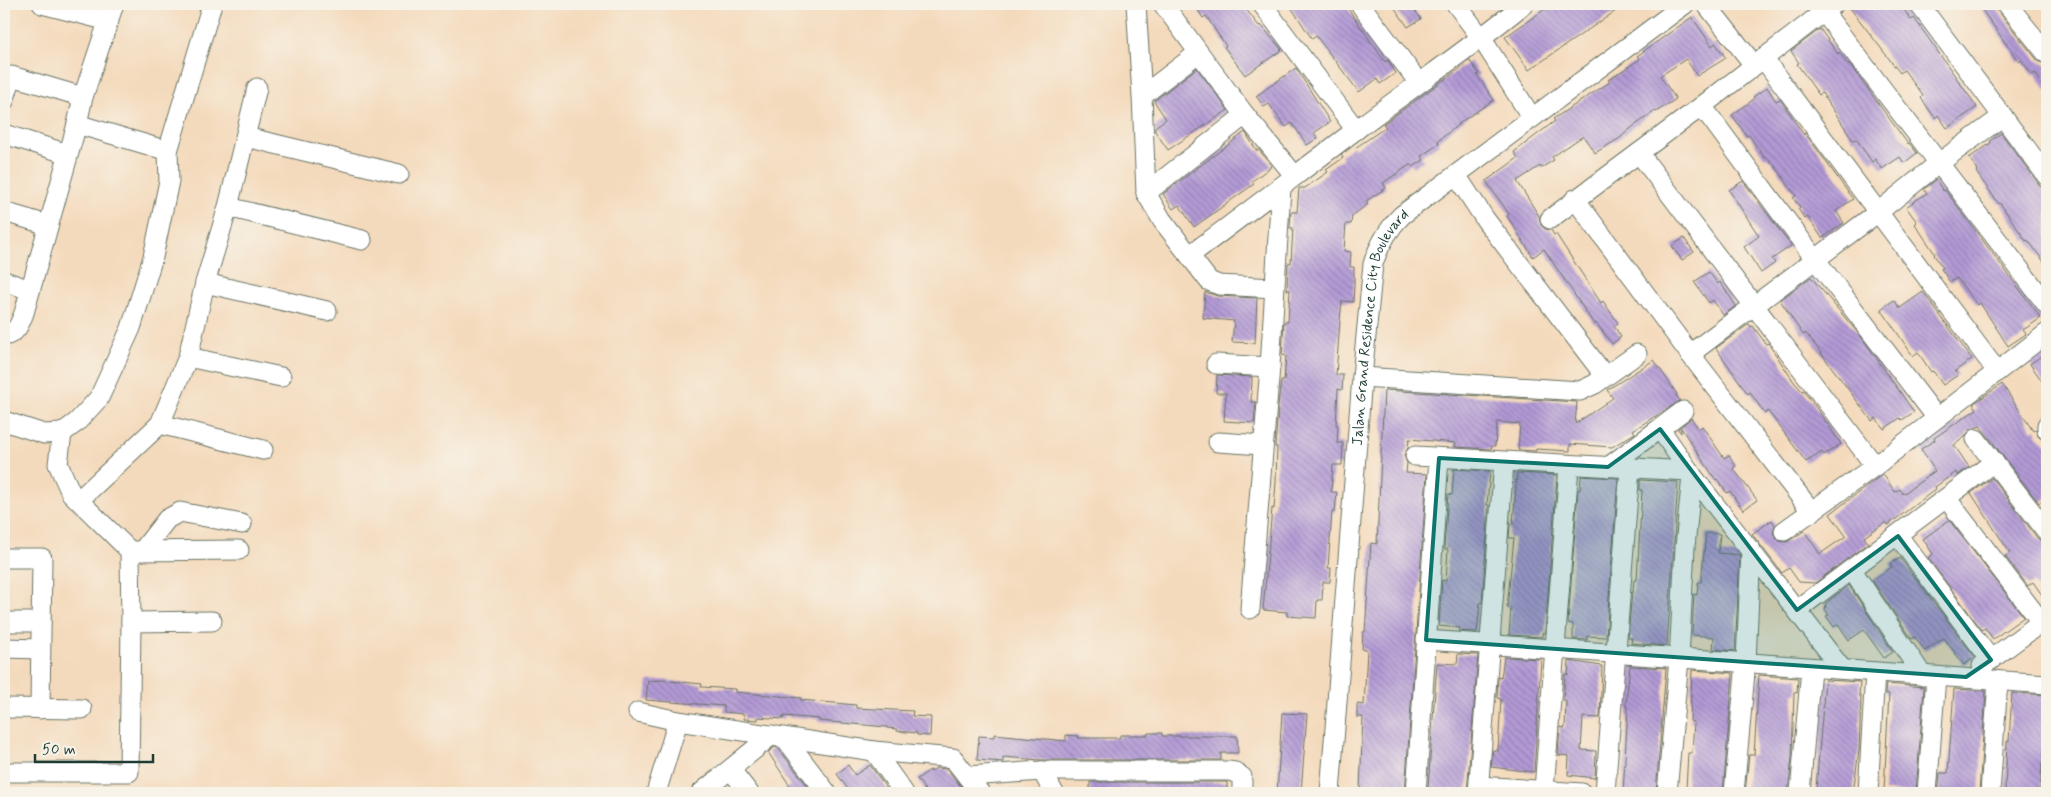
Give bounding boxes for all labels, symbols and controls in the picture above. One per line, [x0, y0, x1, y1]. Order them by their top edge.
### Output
street label: Jalan Grand Residence City Boulevard [1348, 205, 1413, 446]
scale bar [35, 732, 152, 764]
text: 50 m [42, 740, 76, 760]

